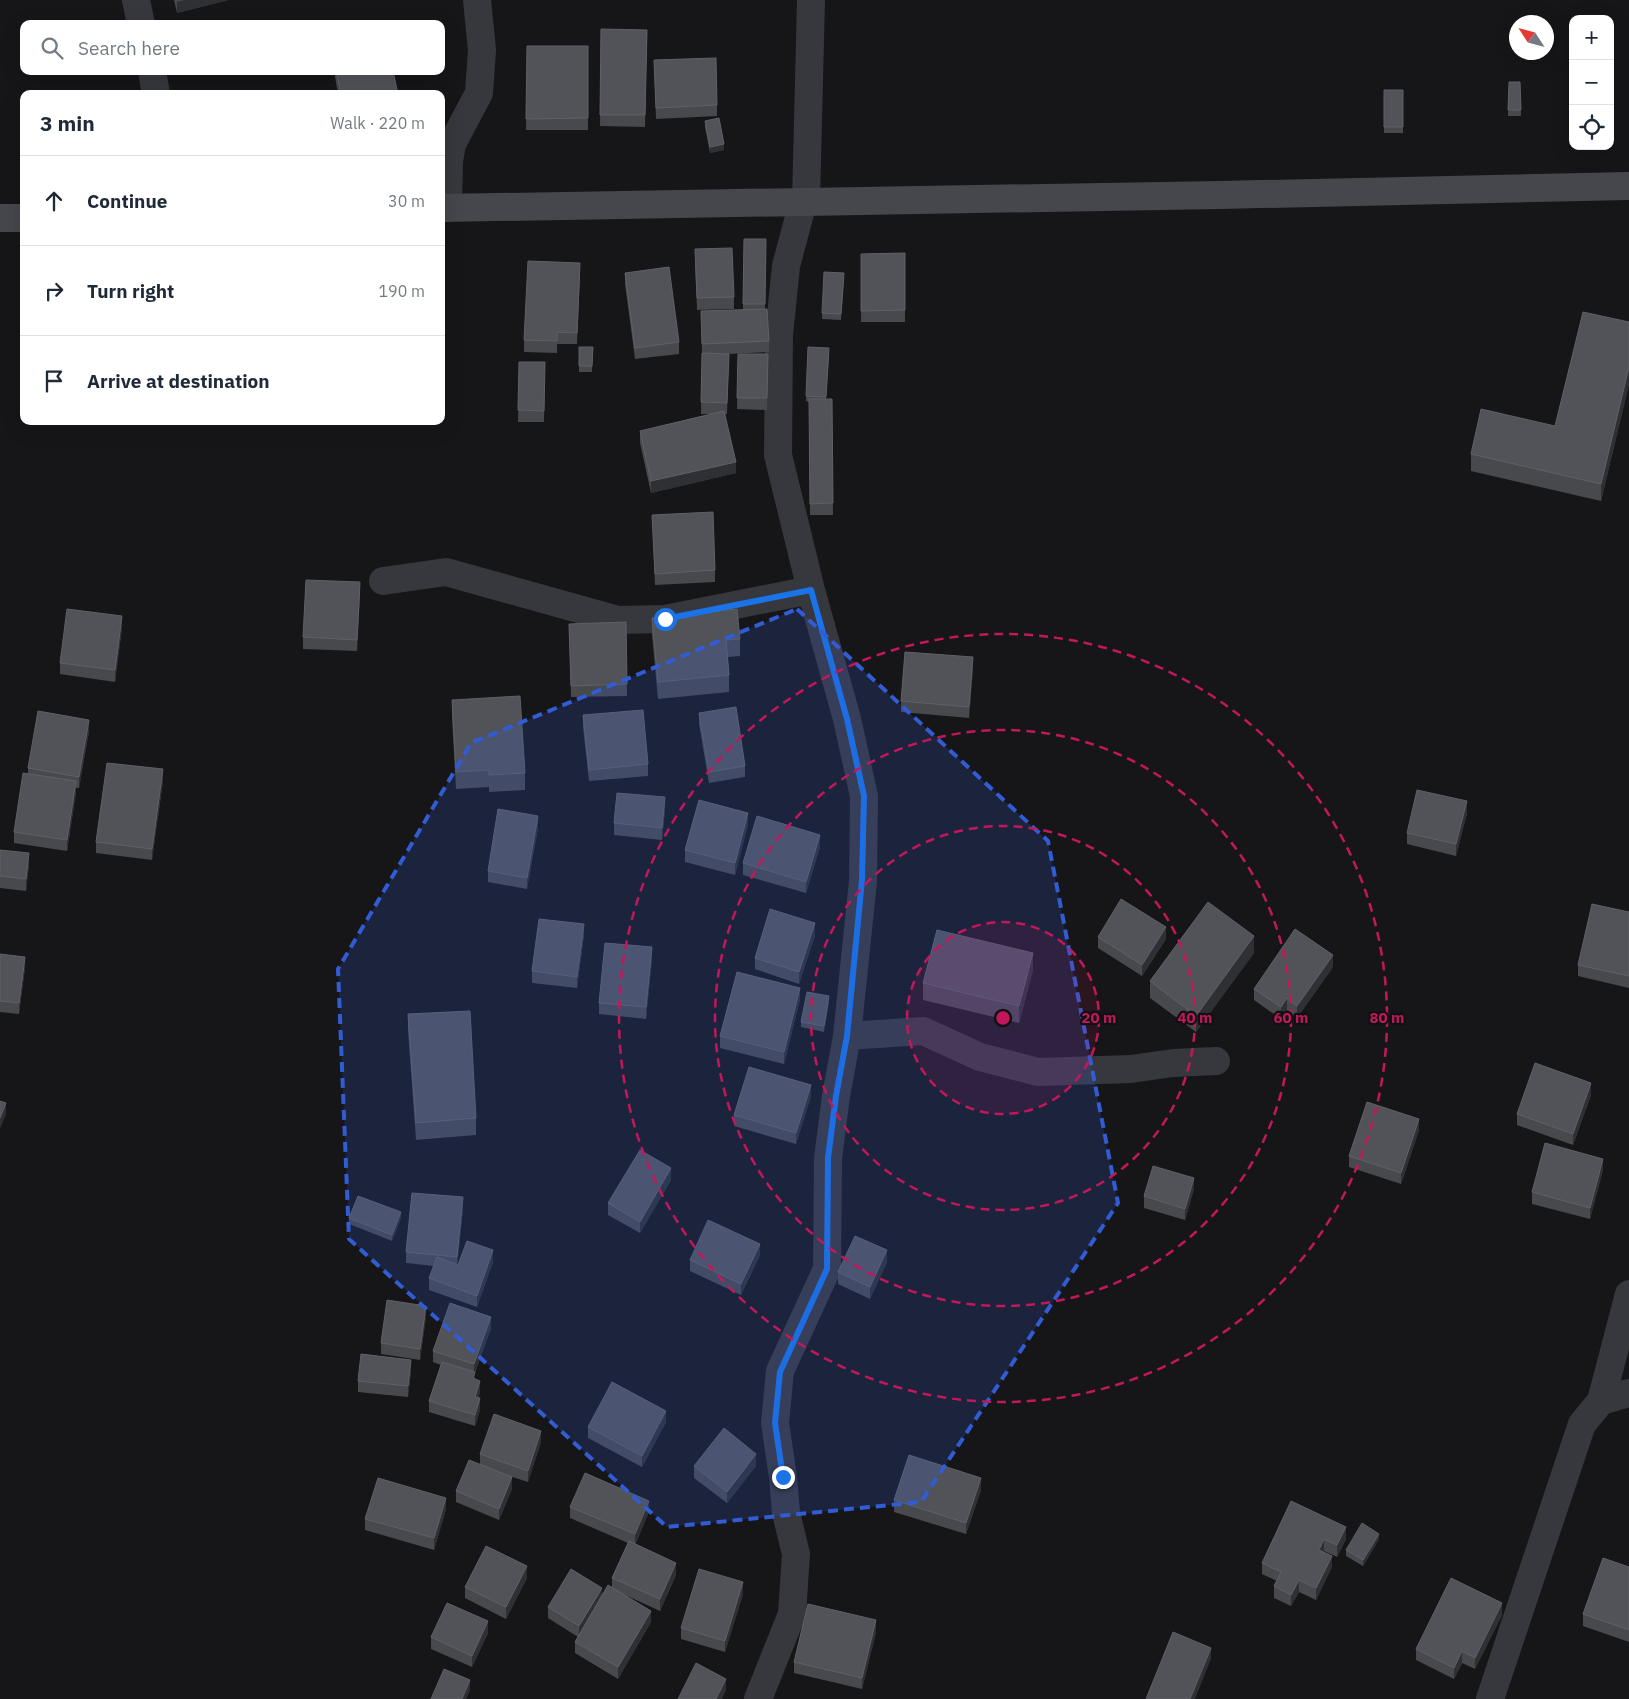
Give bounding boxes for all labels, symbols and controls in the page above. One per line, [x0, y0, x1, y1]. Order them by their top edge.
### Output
north arrow [1509, 15, 1554, 60]
map controls [1569, 15, 1614, 150]
button: + [1569, 15, 1614, 60]
search box [20, 20, 445, 75]
icon: search [38, 34, 66, 62]
text: Search here [78, 36, 180, 60]
button: − [1569, 60, 1614, 105]
button: locate [1569, 105, 1614, 150]
text: 3 min [40, 109, 95, 137]
text: Walk · 220 m [330, 113, 425, 133]
icon: ahead [40, 187, 68, 215]
text: Continue [87, 189, 167, 213]
text: 30 m [388, 191, 425, 211]
icon: right [40, 277, 68, 305]
text: Turn right [87, 279, 174, 303]
text: 190 m [378, 281, 425, 301]
icon: arrive [40, 367, 68, 395]
text: Arrive at destination [87, 369, 270, 393]
route start [654, 608, 677, 631]
text: 20 m [1082, 1008, 1116, 1027]
text: 40 m [1178, 1008, 1212, 1027]
text: 60 m [1274, 1008, 1308, 1027]
text: 80 m [1370, 1008, 1404, 1027]
centre of rings [994, 1009, 1012, 1027]
route end [772, 1466, 795, 1489]

